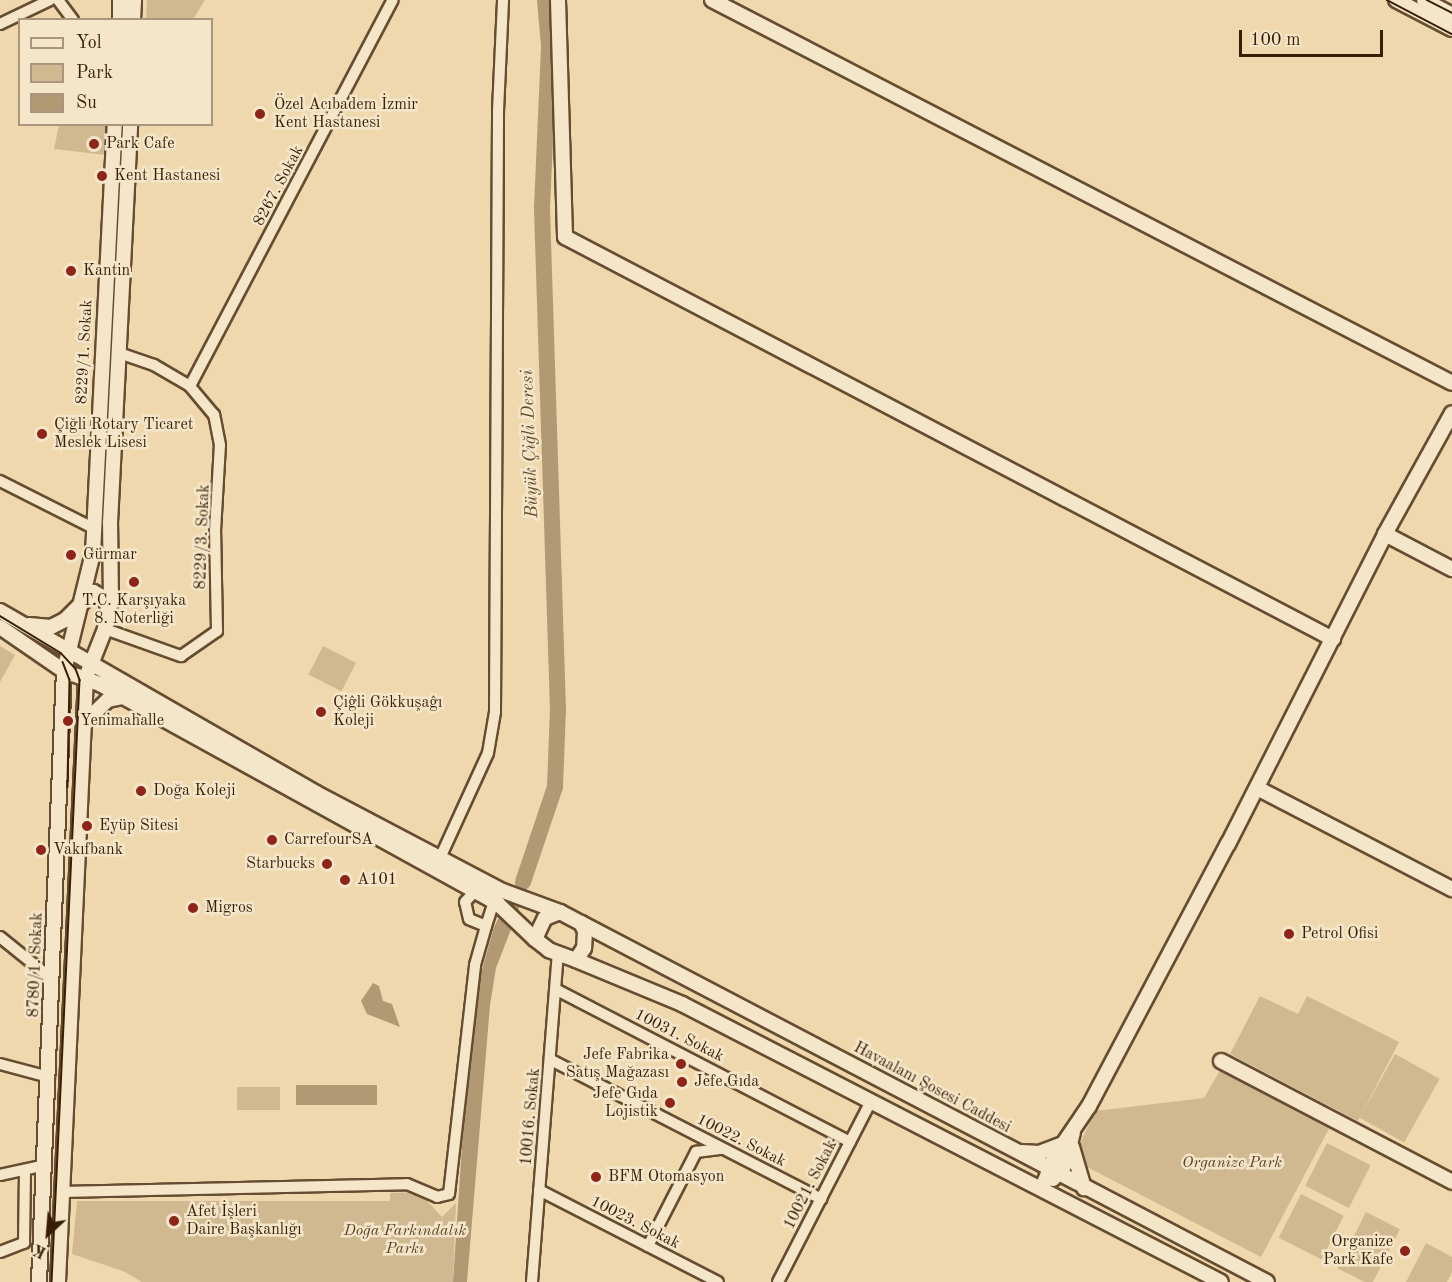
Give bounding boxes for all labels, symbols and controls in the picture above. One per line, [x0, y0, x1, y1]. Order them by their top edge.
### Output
legend [18, 18, 213, 126]
scale bar [1242, 18, 1386, 56]
text: 100 m [1250, 31, 1301, 49]
text: Yol [76, 34, 102, 52]
text: Park [76, 64, 113, 82]
text: Su [76, 94, 97, 112]
place label: Özel Acıbadem İzmir Kent Hastanesi [274, 95, 418, 133]
marker: Özel Acıbadem İzmir Kent Hastanesi [251, 105, 269, 123]
place label: Park Cafe [106, 134, 175, 154]
marker: Park Cafe [87, 137, 101, 151]
street label: 8267. Sokak [250, 142, 308, 230]
place label: Kent Hastanesi [114, 166, 220, 186]
marker: Kent Hastanesi [95, 169, 109, 183]
place label: Kantin [83, 261, 130, 281]
marker: Kantin [64, 264, 78, 278]
street label: 8229/1. Sokak [73, 299, 97, 405]
water label: Büyük Çiğli Deresi [517, 369, 543, 519]
place label: Çiğli Rotary Ticaret Meslek Lisesi [54, 415, 193, 453]
marker: Çiğli Rotary Ticaret Meslek Lisesi [35, 427, 49, 441]
street label: 8229/3. Sokak [192, 484, 214, 590]
place label: Gürmar [83, 545, 137, 565]
marker: Gürmar [64, 548, 78, 562]
marker: T.C. Karşıyaka 8. Noterliği [127, 575, 141, 589]
place label: T.C. Karşıyaka 8. Noterliği [82, 591, 186, 629]
place label: Çiĝli Gökkuşaĝı Koleji [333, 693, 442, 731]
marker: Çiĝli Gökkuşaĝı Koleji [314, 705, 328, 719]
place label: Yenimahalle [80, 711, 164, 731]
marker: Yenimahalle [61, 714, 75, 728]
place label: Doğa Koleji [153, 781, 236, 801]
marker: Doğa Koleji [134, 784, 148, 798]
place label: Eyüp Sitesi [99, 816, 178, 836]
marker: Eyüp Sitesi [80, 819, 94, 833]
place label: CarrefourSA [284, 830, 373, 850]
marker: CarrefourSA [265, 833, 279, 847]
place label: Vakıfbank [53, 840, 123, 860]
marker: Vakıfbank [34, 843, 48, 857]
place label: Starbucks [246, 854, 315, 874]
marker: Starbucks [320, 857, 334, 871]
place label: A101 [357, 870, 397, 890]
marker: A101 [338, 873, 352, 887]
place label: Migros [205, 898, 253, 918]
marker: Migros [186, 901, 200, 915]
street label: 8780/1. Sokak [25, 912, 47, 1018]
place label: Petrol Ofisi [1301, 924, 1378, 944]
marker: Petrol Ofisi [1282, 927, 1296, 941]
street label: 10031. Sokak [631, 1005, 727, 1067]
street label: Havaalanı Şosesi Caddesi [850, 1038, 1014, 1138]
place label: Jefe Fabrika Satış Mağazası [566, 1045, 669, 1083]
marker: Jefe Fabrika Satış Mağazası [674, 1057, 688, 1071]
street label: 10016. Sokak [517, 1067, 545, 1167]
place label: Jefe Gıda [694, 1072, 759, 1092]
marker: Jefe Gıda [675, 1075, 689, 1089]
place label: Jefe Gıda Lojistik [593, 1084, 658, 1122]
marker: Jefe Gıda Lojistik [663, 1096, 677, 1110]
street label: 10022. Sokak [693, 1110, 789, 1172]
street label: 10021. Sokak [780, 1137, 842, 1233]
park label: Organize Park [1182, 1153, 1282, 1173]
place label: BFM Otomasyon [608, 1167, 724, 1187]
marker: BFM Otomasyon [589, 1170, 603, 1184]
street label: 10023. Sokak [587, 1192, 683, 1254]
place label: Afet İşleri Daire Başkanlığı [186, 1202, 301, 1240]
north arrow [18, 1204, 78, 1264]
marker: Afet İşleri Daire Başkanlığı [167, 1214, 181, 1228]
park label: Doğa Farkındalık Parkı [344, 1221, 466, 1259]
place label: Organize Park Kafe [1323, 1232, 1393, 1270]
text: K [31, 1240, 49, 1260]
marker: Organize Park Kafe [1398, 1244, 1412, 1258]

